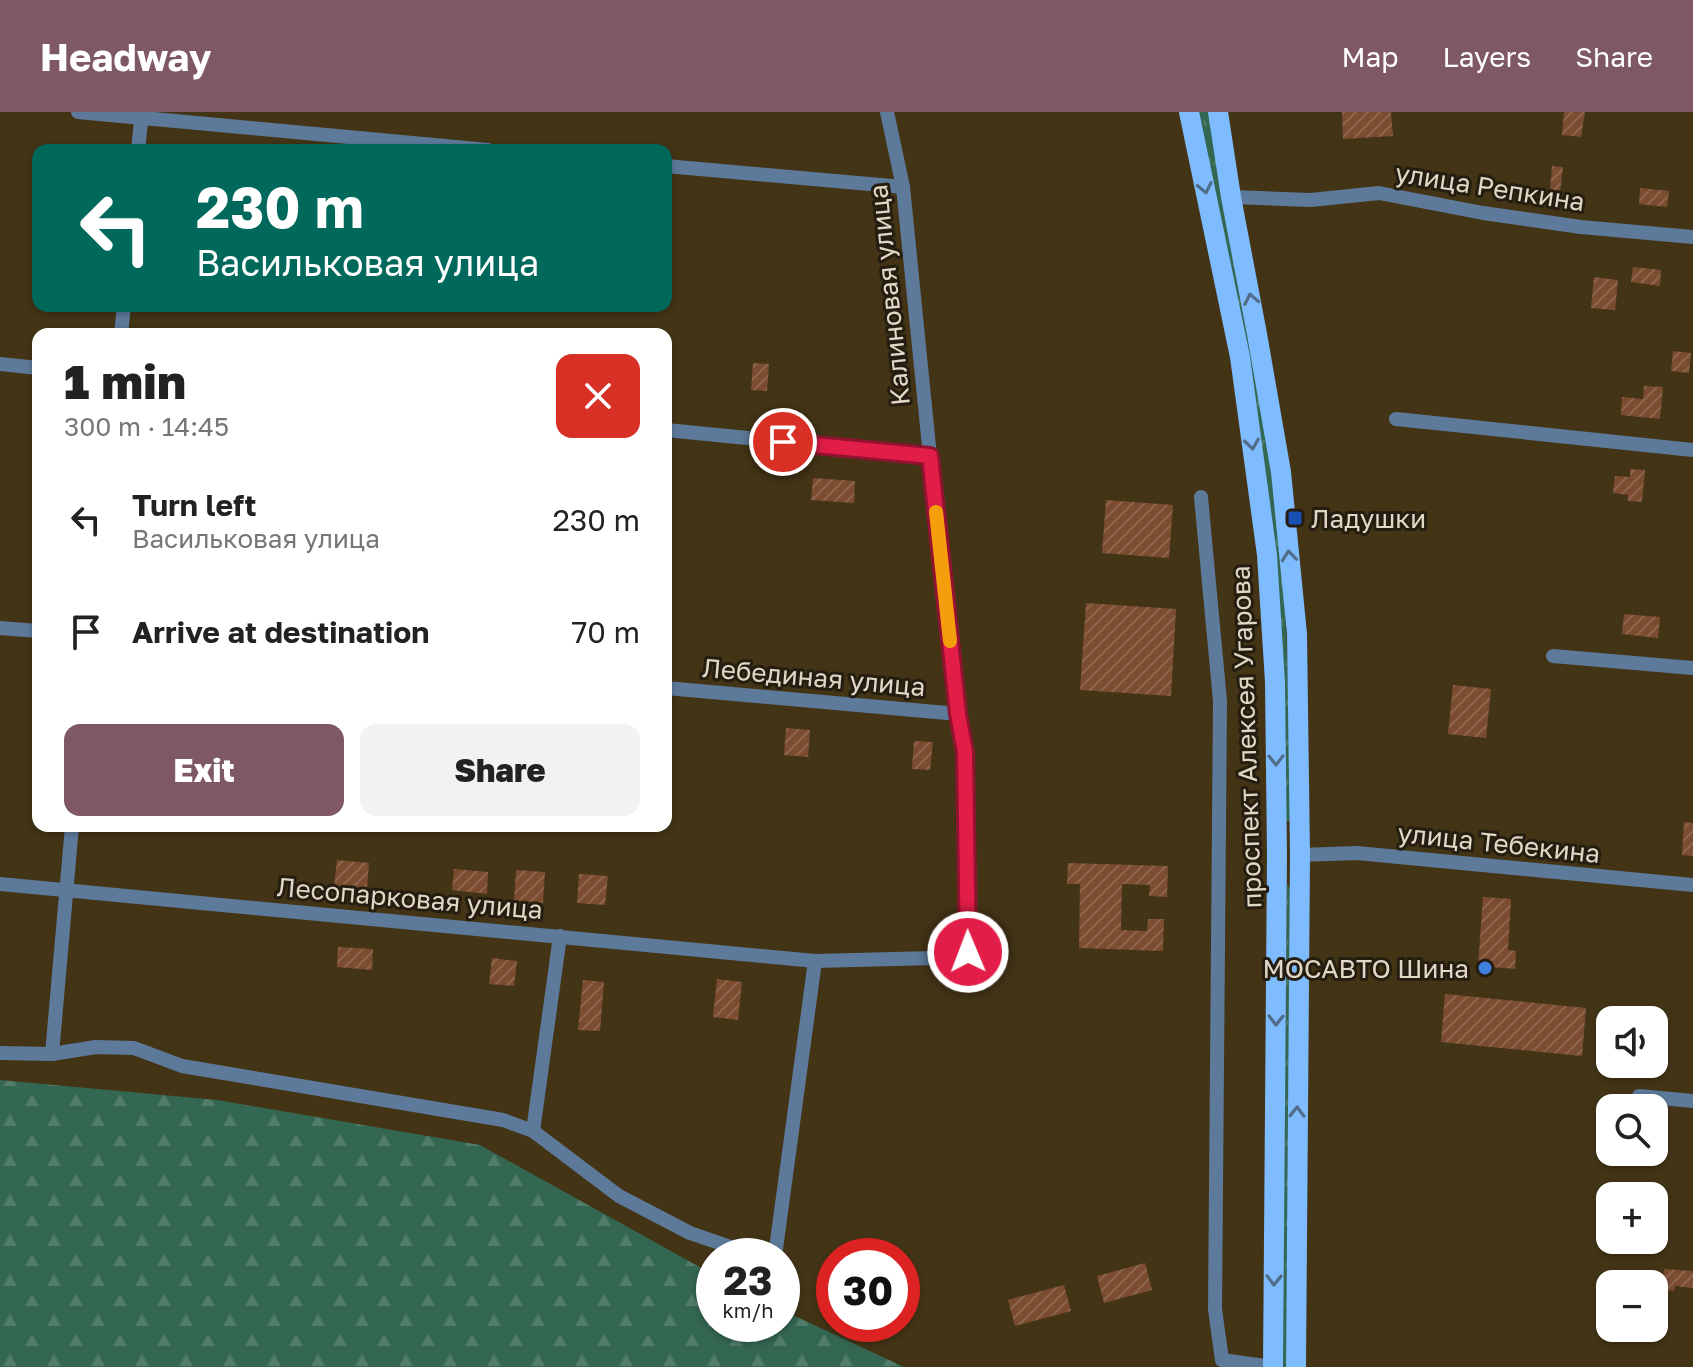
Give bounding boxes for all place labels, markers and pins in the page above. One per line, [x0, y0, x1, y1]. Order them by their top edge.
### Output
pin [749, 408, 817, 476]
place label: Ладушки [1311, 503, 1426, 534]
marker: Ладушки [1286, 509, 1304, 527]
place label: МОСАВТО Шина [1262, 953, 1469, 984]
marker: МОСАВТО Шина [1476, 959, 1494, 977]

